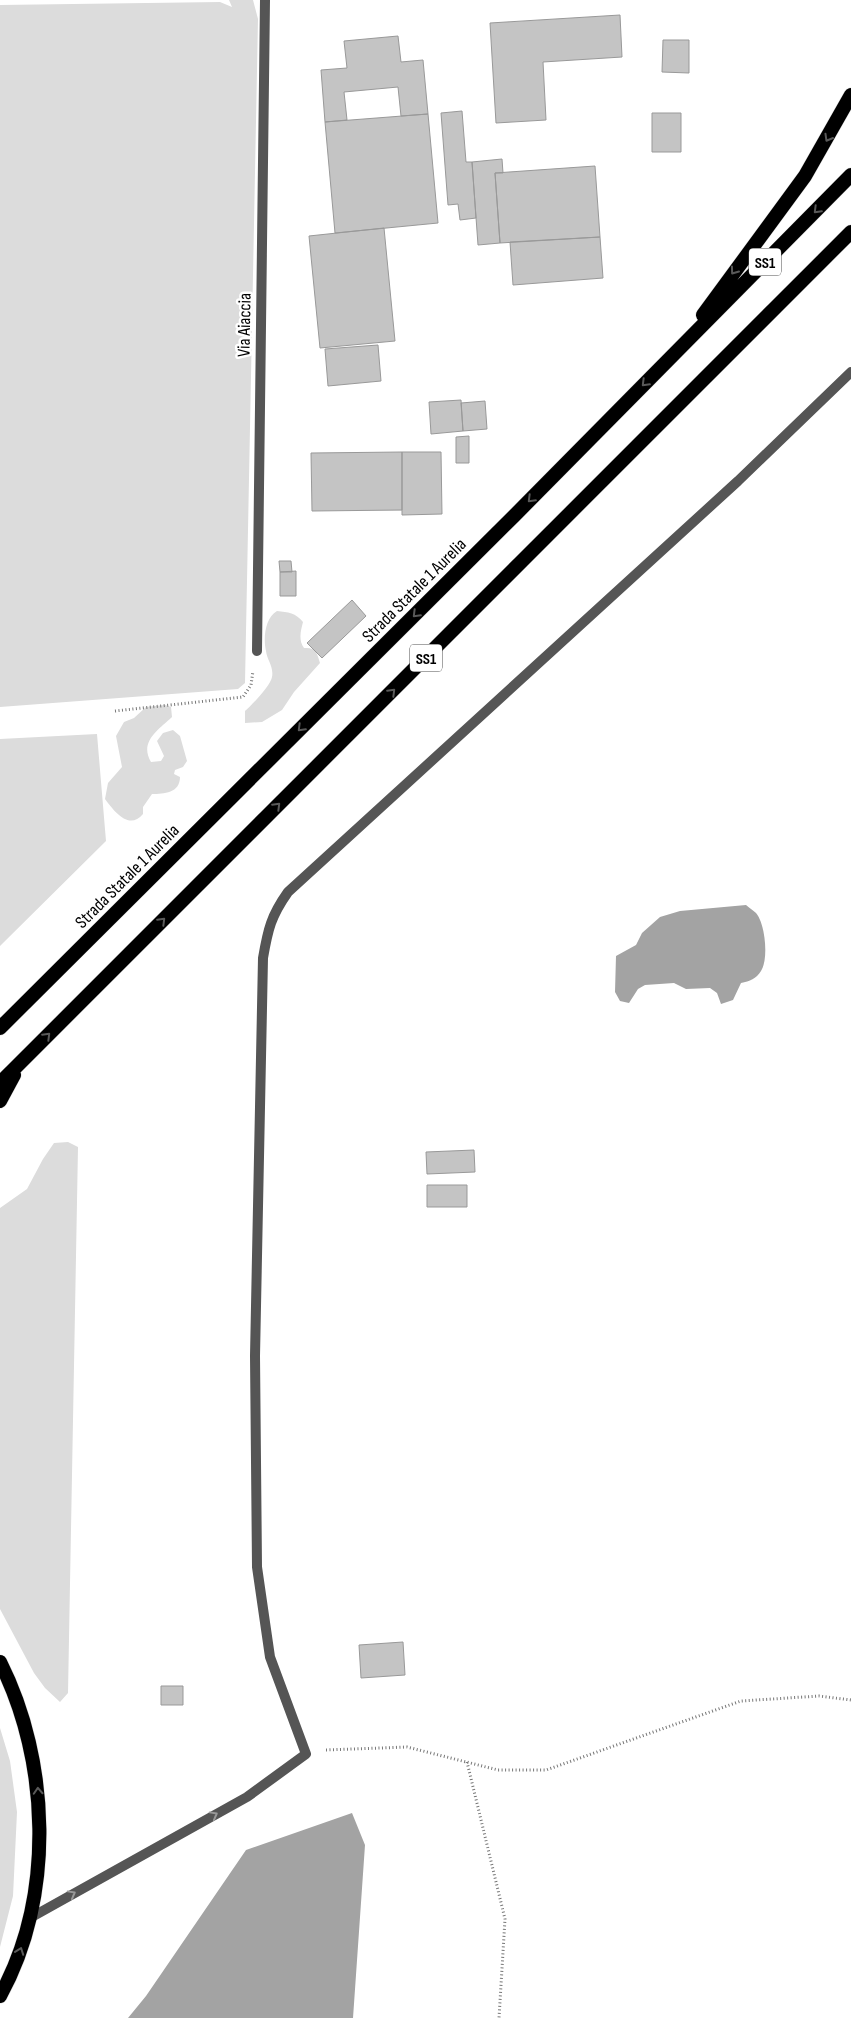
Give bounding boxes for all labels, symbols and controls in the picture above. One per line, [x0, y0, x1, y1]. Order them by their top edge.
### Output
one-way arrow [824, 133, 834, 142]
one-way arrow [813, 204, 822, 213]
road number: SS1 [749, 248, 781, 276]
one-way arrow [731, 265, 740, 275]
street label: Via Aiaccia [233, 293, 256, 357]
one-way arrow [642, 377, 651, 386]
one-way arrow [528, 493, 537, 502]
street label: Strada Statale 1 Aurelia [358, 534, 471, 647]
one-way arrow [413, 608, 422, 617]
road number: SS1 [410, 644, 442, 671]
one-way arrow [386, 688, 395, 697]
one-way arrow [298, 723, 307, 732]
one-way arrow [271, 803, 280, 812]
street label: Strada Statale 1 Aurelia [71, 820, 184, 933]
one-way arrow [156, 918, 165, 927]
one-way arrow [41, 1033, 50, 1042]
one-way arrow [32, 1786, 43, 1794]
one-way arrow [209, 1811, 218, 1821]
one-way arrow [67, 1890, 76, 1900]
one-way arrow [14, 1947, 24, 1956]

